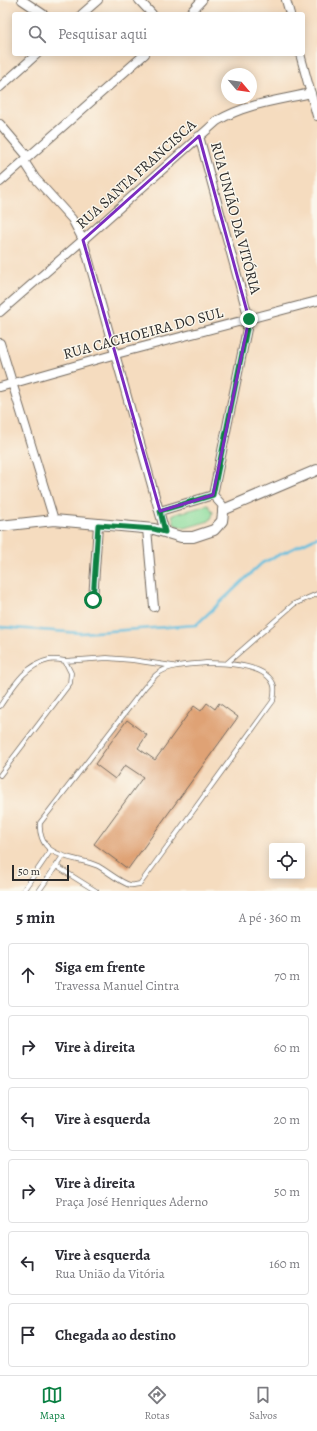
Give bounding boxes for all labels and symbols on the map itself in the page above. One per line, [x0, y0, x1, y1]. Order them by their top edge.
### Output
north arrow [221, 68, 257, 104]
street label: RUA SANTA FRANCISCA [72, 115, 200, 233]
street label: RUA UNIÃO DA VITÓRIA [206, 140, 266, 297]
street label: RUA CACHOEIRA DO SUL [61, 302, 225, 364]
route end [240, 310, 258, 328]
route start [84, 591, 102, 609]
scale bar [12, 863, 69, 882]

